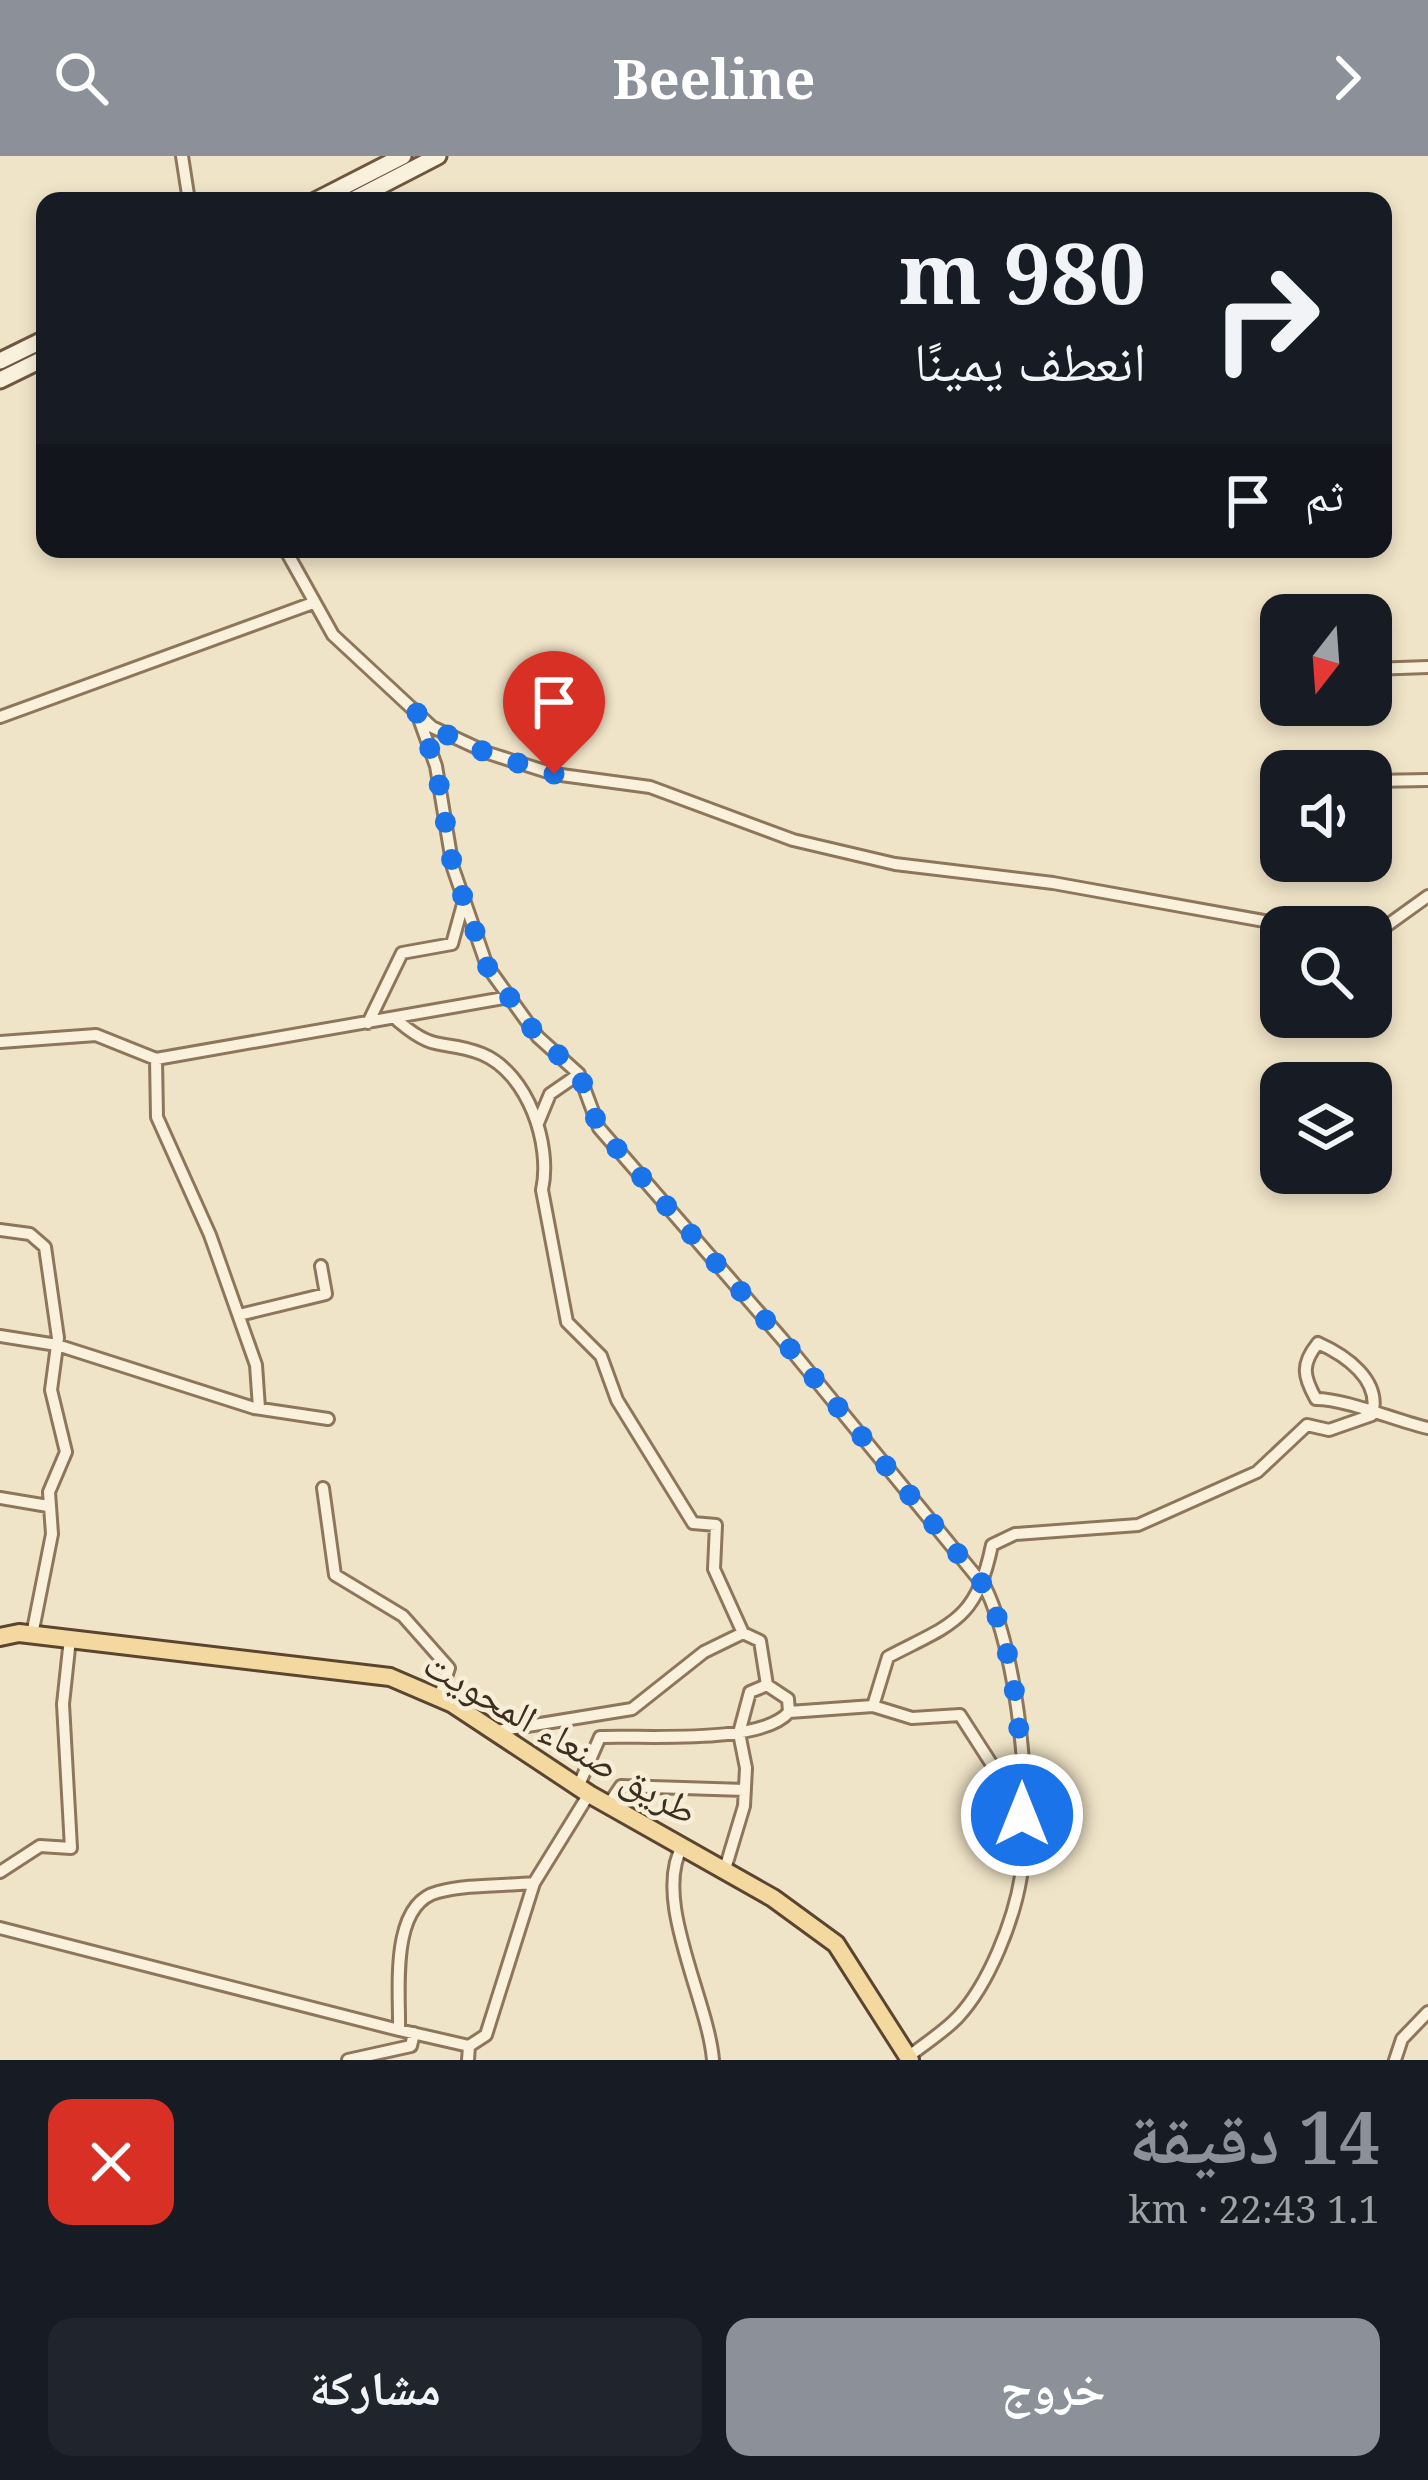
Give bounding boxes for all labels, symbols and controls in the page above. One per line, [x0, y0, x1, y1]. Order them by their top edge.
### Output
text: Beeline [613, 41, 816, 115]
icon: search [48, 45, 114, 111]
icon: forward [1314, 45, 1380, 111]
text: 980 m [899, 214, 1146, 329]
icon: right [1188, 240, 1344, 396]
text: انعطف يمينًا [914, 323, 1146, 397]
text: ثم [1305, 463, 1344, 524]
icon: arrive [1215, 468, 1281, 534]
north arrow [1260, 594, 1392, 726]
map controls [1260, 594, 1392, 1194]
pin [503, 651, 605, 774]
icon: arrive [521, 669, 587, 735]
button: sound [1260, 750, 1392, 882]
button: search [1260, 906, 1392, 1038]
button: layers [1260, 1062, 1392, 1194]
street label: طريق صنعاء المحويت [415, 1636, 709, 1836]
position arrow [959, 1752, 1085, 1878]
text: 14 دقيقة [1129, 2087, 1380, 2185]
button: close [48, 2099, 174, 2225]
text: 1.1 km · 22:43 [1128, 2181, 1380, 2234]
button: مشاركة [48, 2318, 702, 2456]
button: خروج [726, 2318, 1380, 2456]

